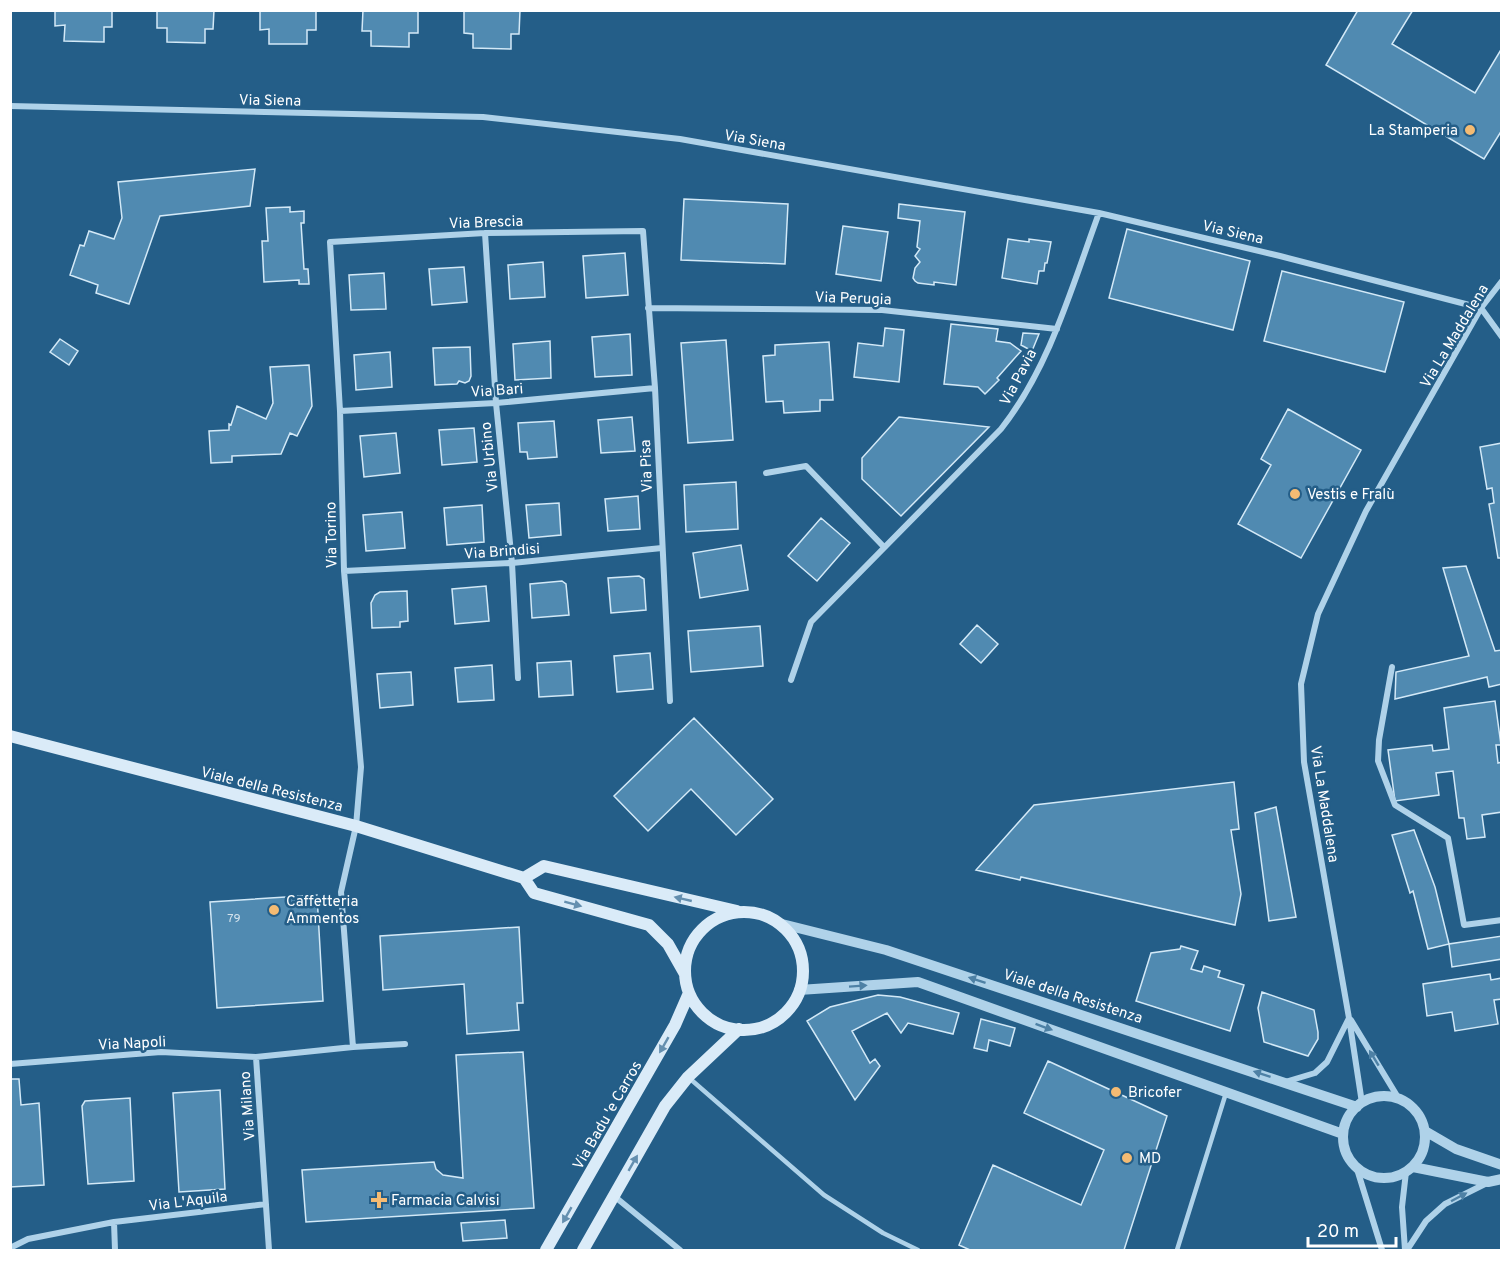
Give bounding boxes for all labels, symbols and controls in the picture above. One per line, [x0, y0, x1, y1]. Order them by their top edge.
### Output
street label: Via Siena [239, 91, 301, 112]
place label: La Stamperia [1368, 122, 1458, 141]
marker: La Stamperia [1463, 123, 1477, 137]
street label: Via Siena [722, 127, 787, 156]
street label: Via Brescia [449, 213, 524, 234]
street label: Via Siena [1200, 217, 1265, 250]
street label: Via La Maddalena [1417, 281, 1494, 392]
street label: Via Perugia [814, 289, 892, 310]
street label: Via Pavia [997, 346, 1042, 409]
street label: Via Bari [470, 380, 524, 403]
street label: Via Urbino [477, 421, 504, 493]
street label: Via Pisa [637, 439, 658, 493]
place label: Vestis e Fralù [1307, 486, 1395, 505]
marker: Vestis e Fralù [1288, 487, 1302, 501]
street label: Via Torino [322, 501, 343, 568]
street label: Via Brindisi [463, 540, 541, 565]
street label: Via La Maddalena [1305, 745, 1342, 864]
street label: Viale della Resistenza [199, 764, 345, 817]
place label: Caffetteria Ammentos [286, 893, 359, 929]
one-way arrow [674, 893, 693, 903]
one-way arrow [564, 899, 582, 909]
marker: Caffetteria Ammentos [267, 903, 281, 917]
house number: 79 [227, 911, 241, 927]
street label: Viale della Resistenza [1000, 966, 1145, 1029]
one-way arrow [968, 975, 986, 984]
one-way arrow [848, 981, 867, 991]
one-way arrow [1036, 1022, 1054, 1032]
street label: Via Napoli [98, 1033, 167, 1056]
one-way arrow [659, 1037, 669, 1054]
one-way arrow [1369, 1050, 1380, 1066]
street label: Via Badu 'e Carros [569, 1058, 647, 1174]
one-way arrow [1253, 1069, 1271, 1078]
street label: Via Milano [237, 1070, 260, 1141]
place label: Bricofer [1128, 1084, 1182, 1103]
marker: Bricofer [1109, 1085, 1123, 1099]
place label: MD [1139, 1150, 1161, 1169]
marker: MD [1120, 1151, 1134, 1165]
one-way arrow [628, 1154, 638, 1171]
street label: Via L'Aquila [148, 1188, 229, 1217]
place label: Farmacia Calvisi [391, 1192, 500, 1211]
one-way arrow [1450, 1192, 1467, 1202]
marker: Farmacia Calvisi [372, 1193, 386, 1207]
one-way arrow [562, 1206, 572, 1223]
scale bar [1308, 1210, 1396, 1248]
text: 20 m [1317, 1221, 1359, 1244]

